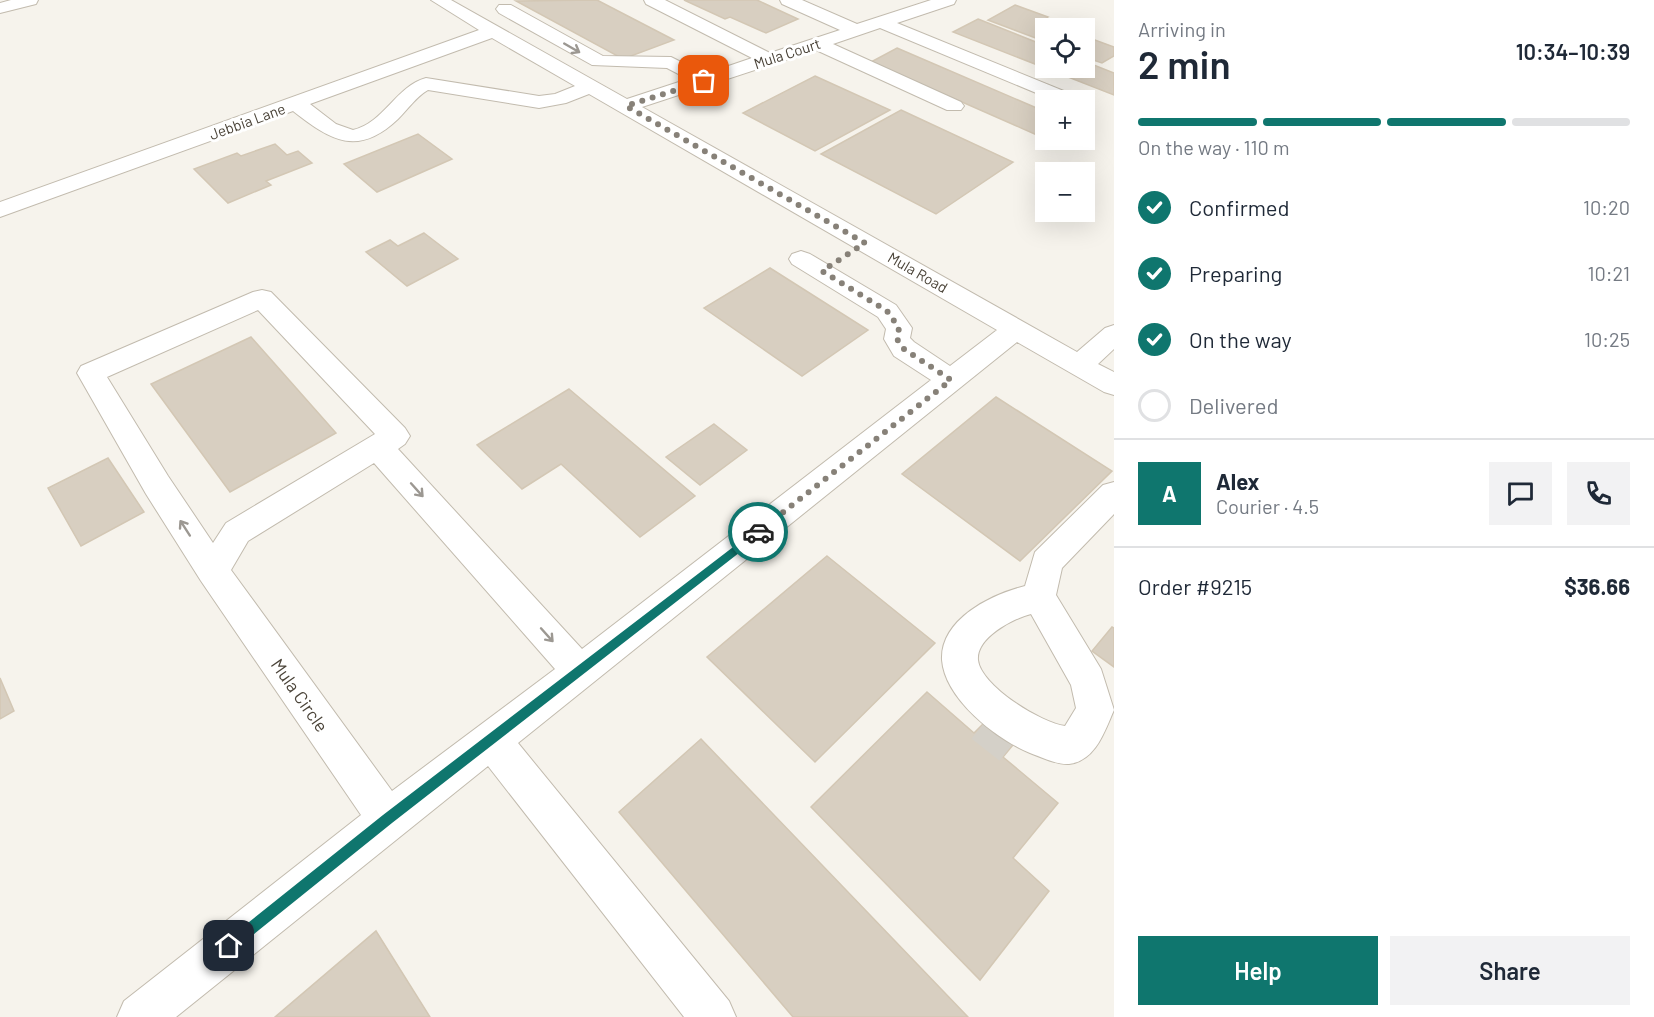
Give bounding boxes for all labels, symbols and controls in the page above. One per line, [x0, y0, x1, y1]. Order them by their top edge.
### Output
text: Arriving in [1138, 17, 1226, 41]
map controls [1035, 18, 1095, 222]
button: locate [1035, 18, 1095, 78]
street label: Mula Court [751, 34, 823, 72]
text: 10:34–10:39 [1516, 38, 1630, 64]
text: 2 min [1138, 40, 1231, 87]
one-way arrow [563, 42, 580, 54]
pin [678, 55, 729, 106]
icon: bag [687, 64, 720, 97]
button: + [1035, 90, 1095, 150]
street label: Jebbia Lane [206, 99, 288, 143]
text: On the way · 110 m [1138, 135, 1289, 159]
button: − [1035, 162, 1095, 222]
icon: check [1138, 191, 1171, 224]
text: Confirmed [1189, 194, 1289, 220]
text: 10:20 [1583, 195, 1630, 219]
street label: Mula Road [885, 248, 951, 296]
icon: check [1138, 257, 1171, 290]
text: Preparing [1189, 260, 1282, 286]
text: 10:21 [1587, 261, 1630, 285]
icon: check [1138, 323, 1171, 356]
text: On the way [1189, 326, 1292, 352]
text: 10:25 [1584, 327, 1630, 351]
text: Delivered [1189, 392, 1278, 418]
button: chat [1489, 462, 1552, 525]
button: phone [1567, 462, 1630, 525]
text: Alex [1216, 468, 1259, 494]
text: A [1162, 480, 1177, 506]
one-way arrow [410, 482, 424, 497]
text: Courier · 4.5 [1216, 494, 1319, 518]
courier [728, 502, 788, 562]
icon: car [742, 516, 775, 549]
one-way arrow [179, 520, 191, 537]
text: Order #9215 [1138, 573, 1252, 599]
text: $36.66 [1564, 573, 1630, 599]
one-way arrow [540, 627, 554, 642]
street label: Mula Circle [267, 654, 333, 736]
pin [203, 920, 254, 971]
icon: home [212, 929, 245, 962]
button: Help [1138, 936, 1378, 1005]
button: Share [1390, 936, 1630, 1005]

